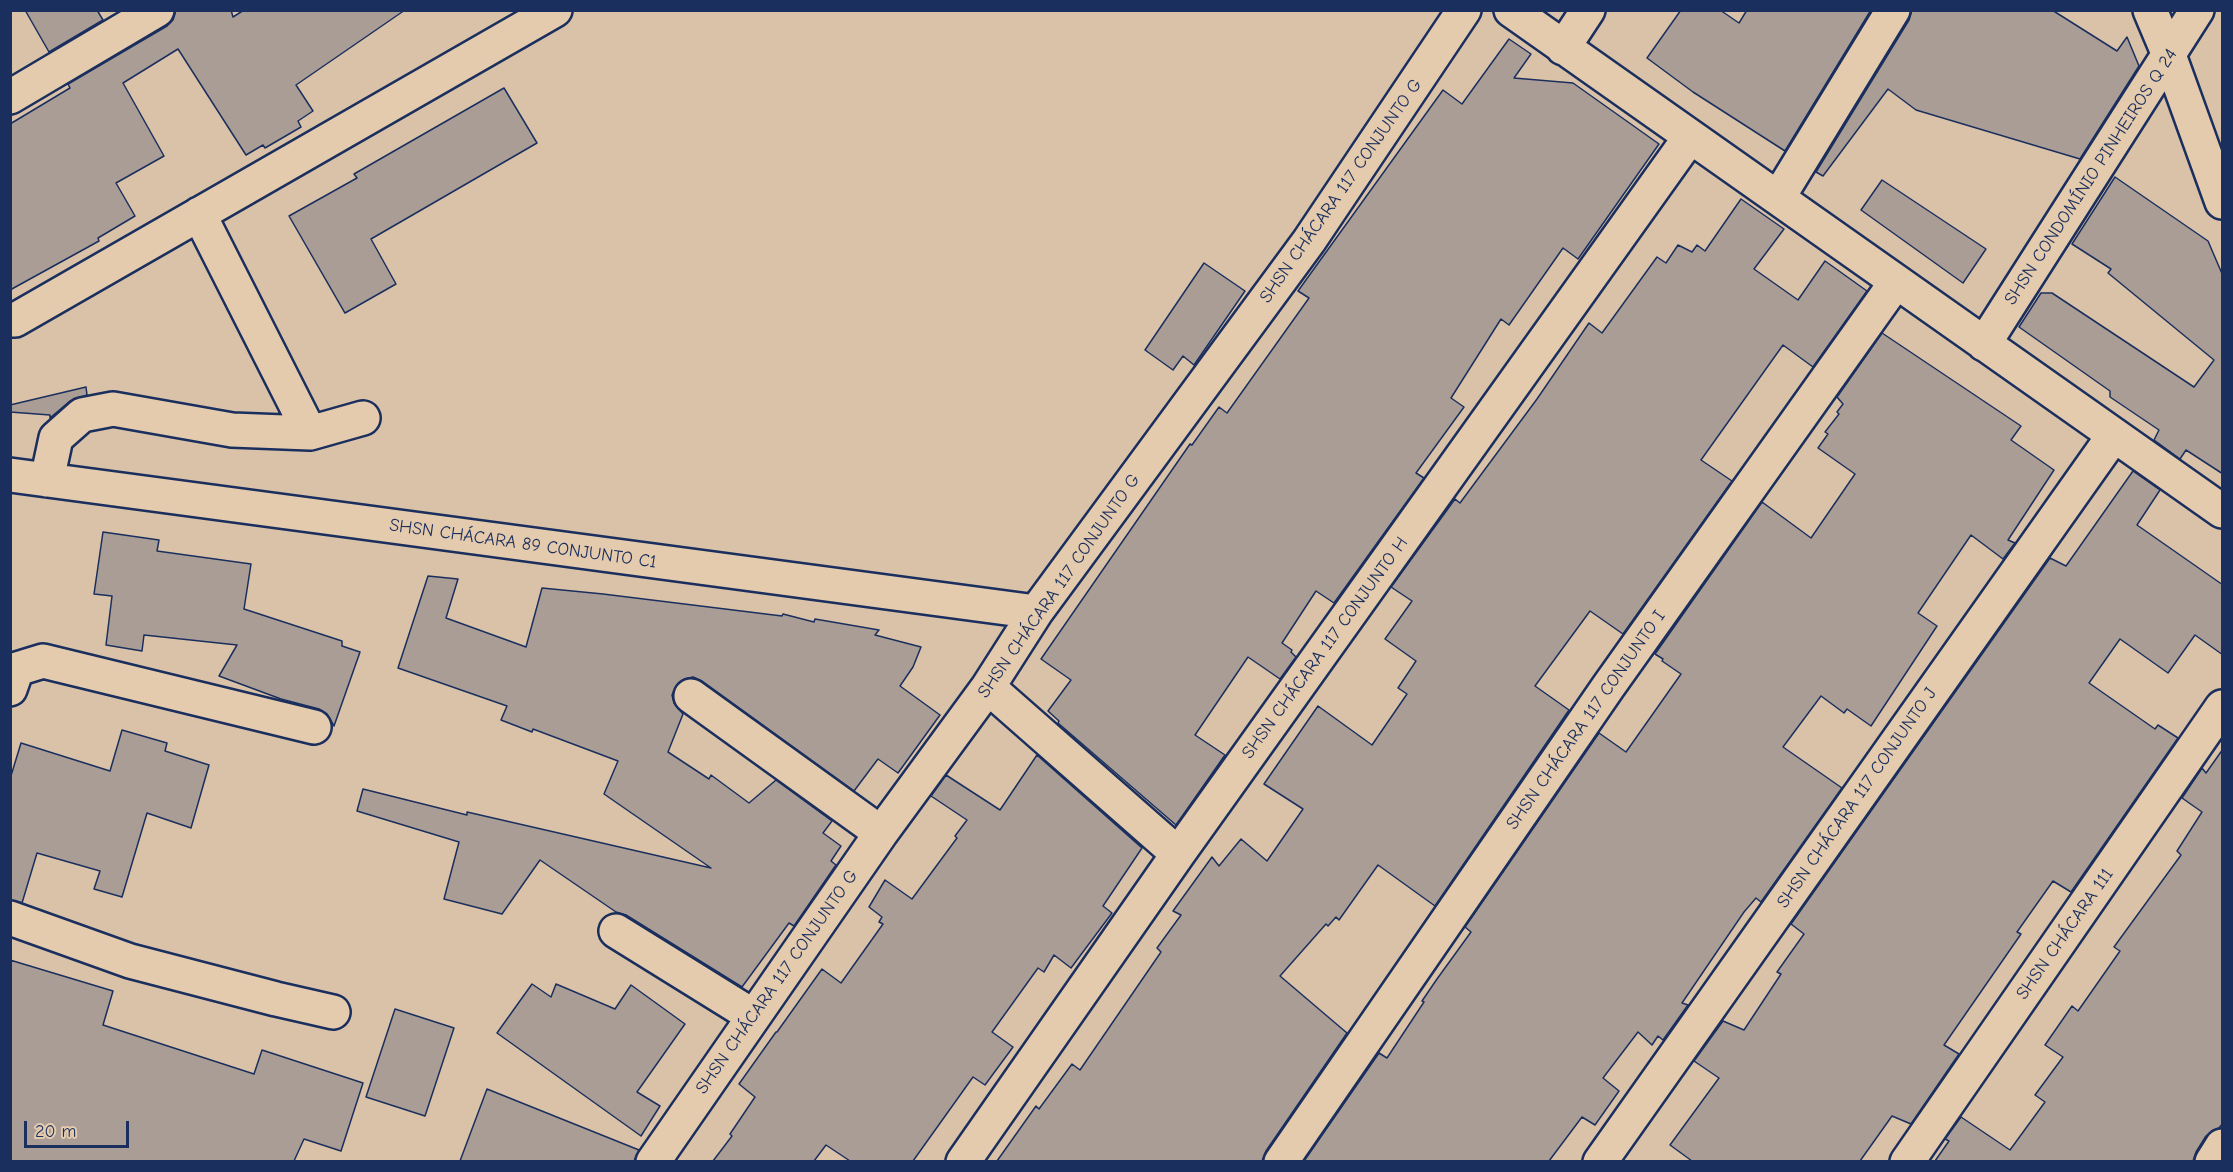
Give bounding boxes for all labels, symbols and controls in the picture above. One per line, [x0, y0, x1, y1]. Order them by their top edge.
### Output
street label: SHSN CONDOMÍNIO PINHEIROS Q 24 [2000, 45, 2182, 309]
street label: SHSN CHÁCARA 117 CONJUNTO G [1255, 75, 1427, 307]
street label: SHSN CHÁCARA 117 CONJUNTO G [973, 470, 1145, 702]
street label: SHSN CHÁCARA 89 CONJUNTO C1 [388, 515, 658, 573]
street label: SHSN CHÁCARA 117 CONJUNTO H [1237, 533, 1413, 763]
street label: SHSN CHÁCARA 117 CONJUNTO I [1502, 606, 1670, 834]
street label: SHSN CHÁCARA 117 CONJUNTO J [1772, 684, 1942, 912]
street label: SHSN CHÁCARA 111 [2012, 864, 2118, 1004]
street label: SHSN CHÁCARA 117 CONJUNTO G [691, 866, 863, 1098]
scale bar [27, 1109, 132, 1147]
text: 20 m [35, 1121, 76, 1142]

